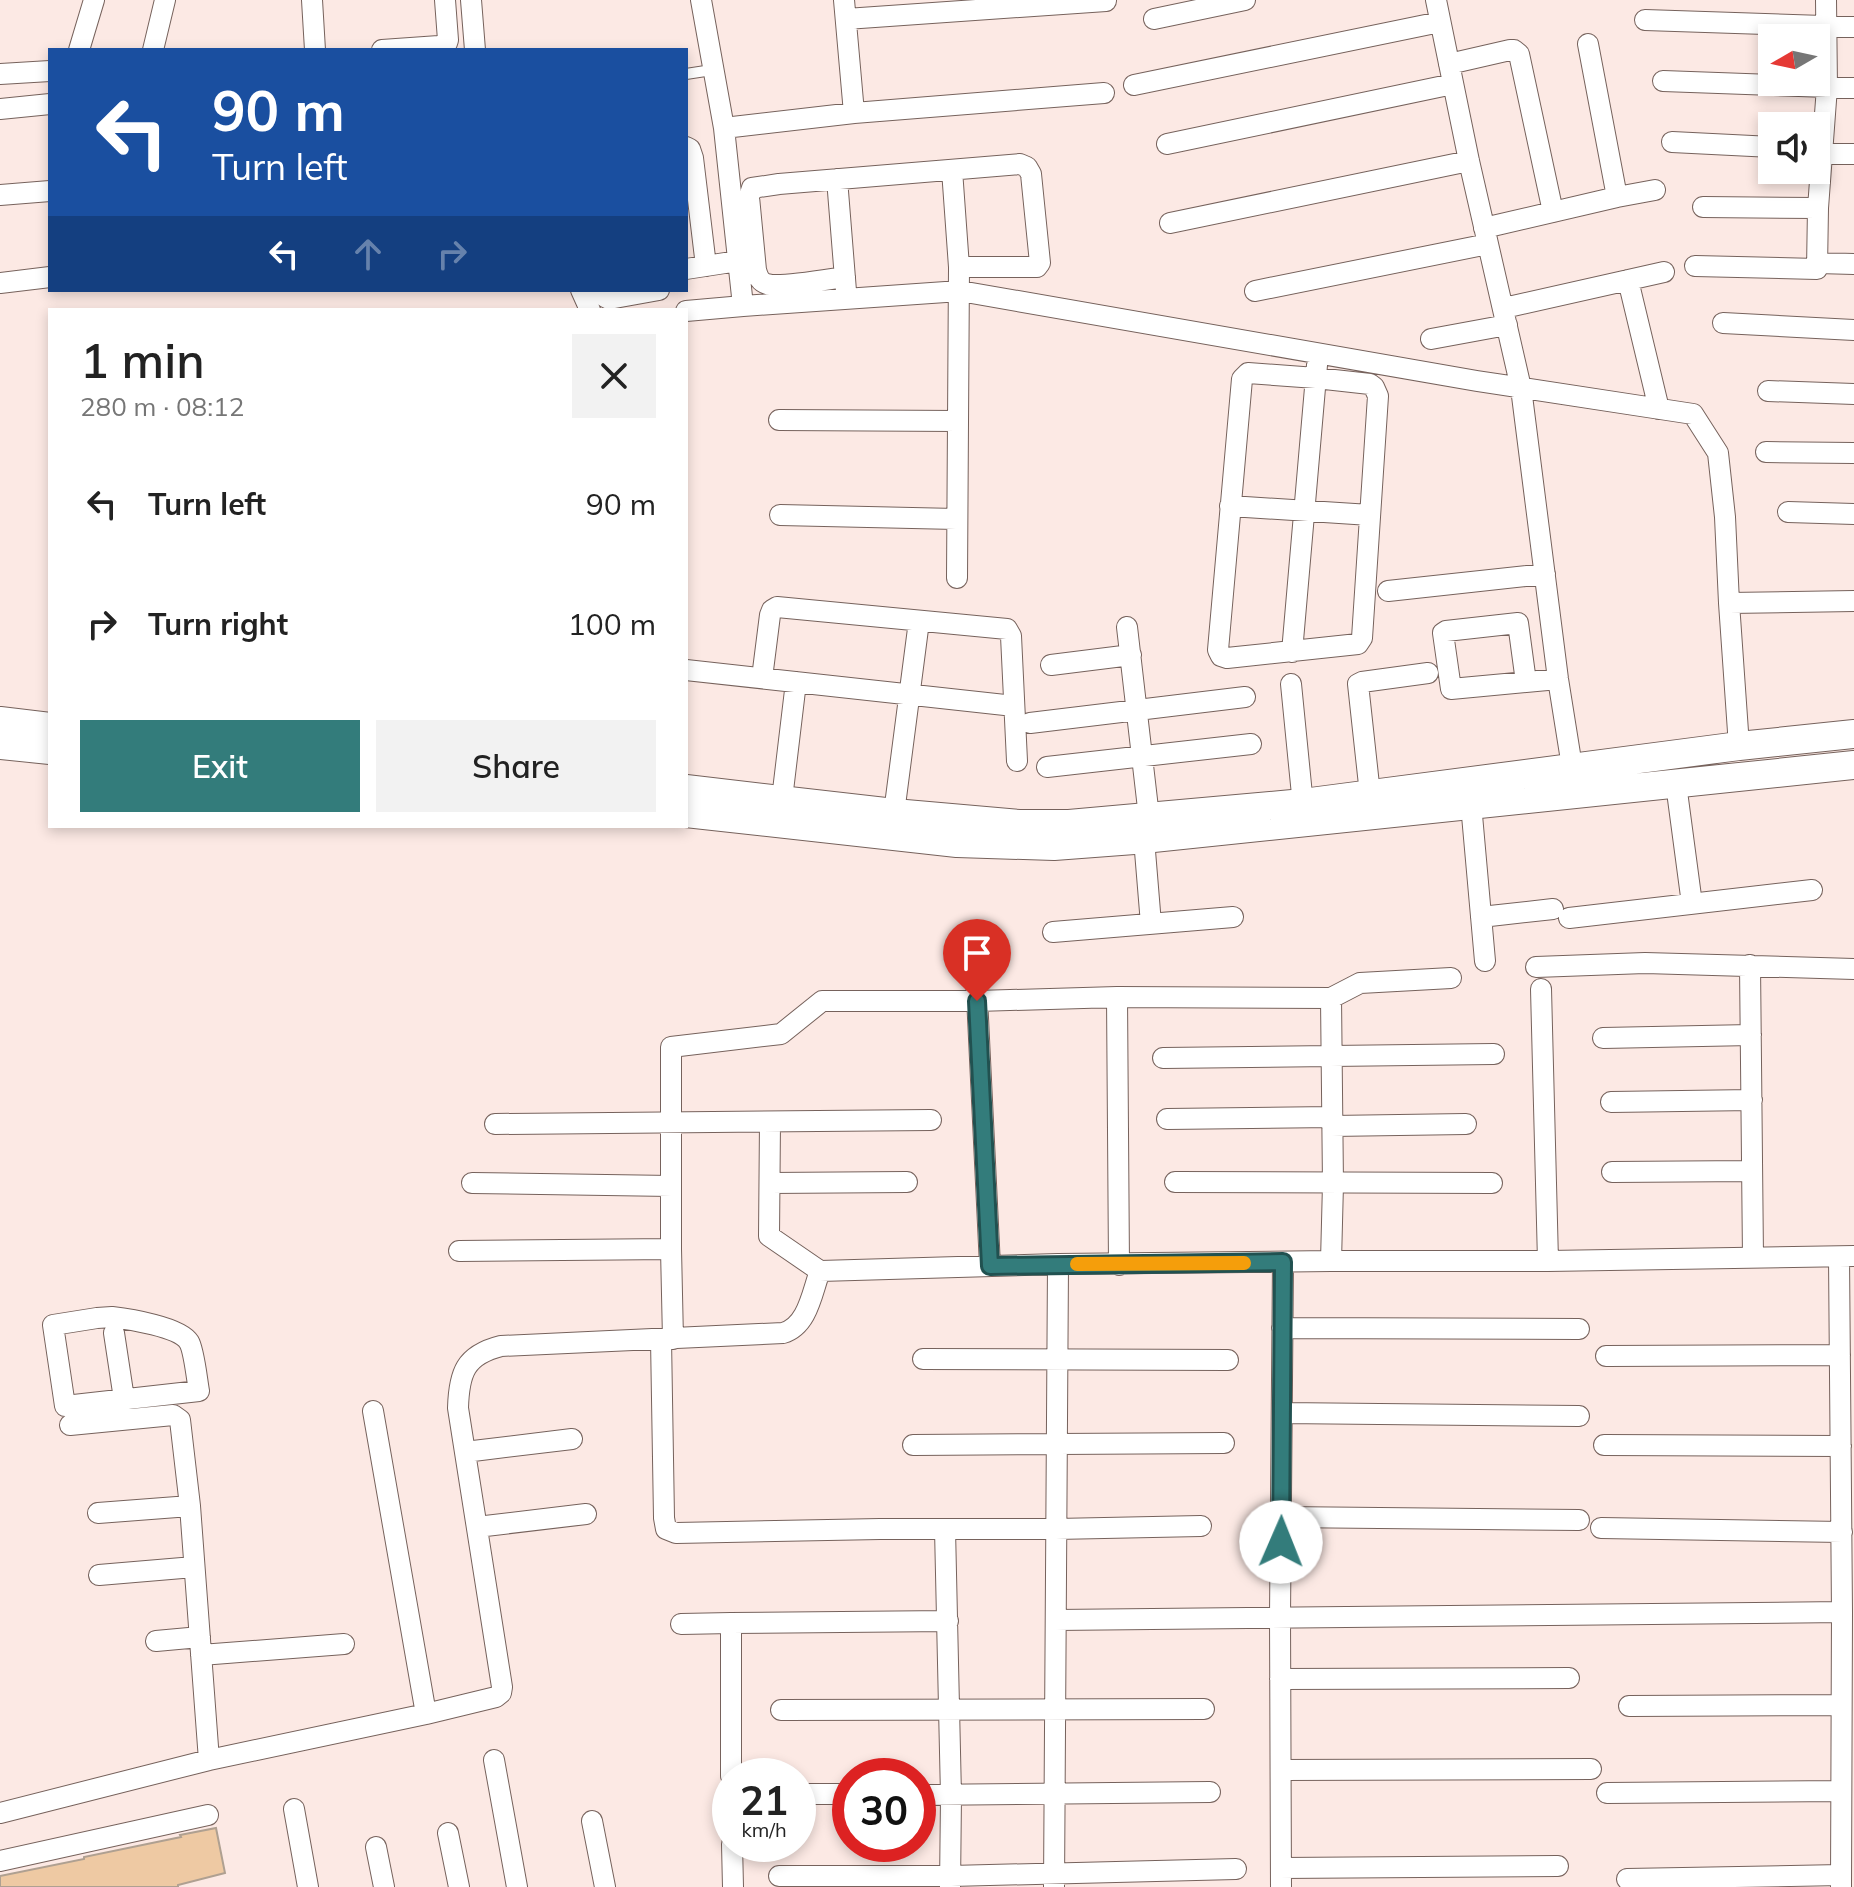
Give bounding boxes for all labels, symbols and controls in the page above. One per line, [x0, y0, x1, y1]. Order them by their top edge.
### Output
north arrow [1758, 24, 1830, 96]
map controls [1758, 24, 1830, 184]
text: 90 m [212, 75, 345, 145]
icon: left [80, 80, 184, 184]
button: sound [1758, 112, 1830, 184]
text: Turn left [212, 144, 348, 189]
icon: left [262, 232, 306, 276]
icon: ahead [346, 232, 390, 276]
icon: right [430, 232, 474, 276]
text: 1 min [80, 330, 205, 390]
button: close [572, 334, 656, 418]
text: 280 m · 08:12 [80, 390, 244, 423]
icon: left [80, 482, 124, 526]
text: Turn left [148, 485, 266, 523]
text: 90 m [586, 485, 656, 523]
icon: right [80, 602, 124, 646]
text: Turn right [148, 605, 288, 643]
text: 100 m [568, 605, 656, 643]
button: Exit [80, 720, 360, 812]
button: Share [376, 720, 656, 812]
pin [943, 919, 1011, 1001]
icon: arrive [955, 931, 999, 975]
position arrow [1239, 1500, 1323, 1584]
speed limit sign: 30 [832, 1758, 936, 1862]
text: 21 [740, 1775, 788, 1825]
text: km/h [741, 1817, 787, 1842]

